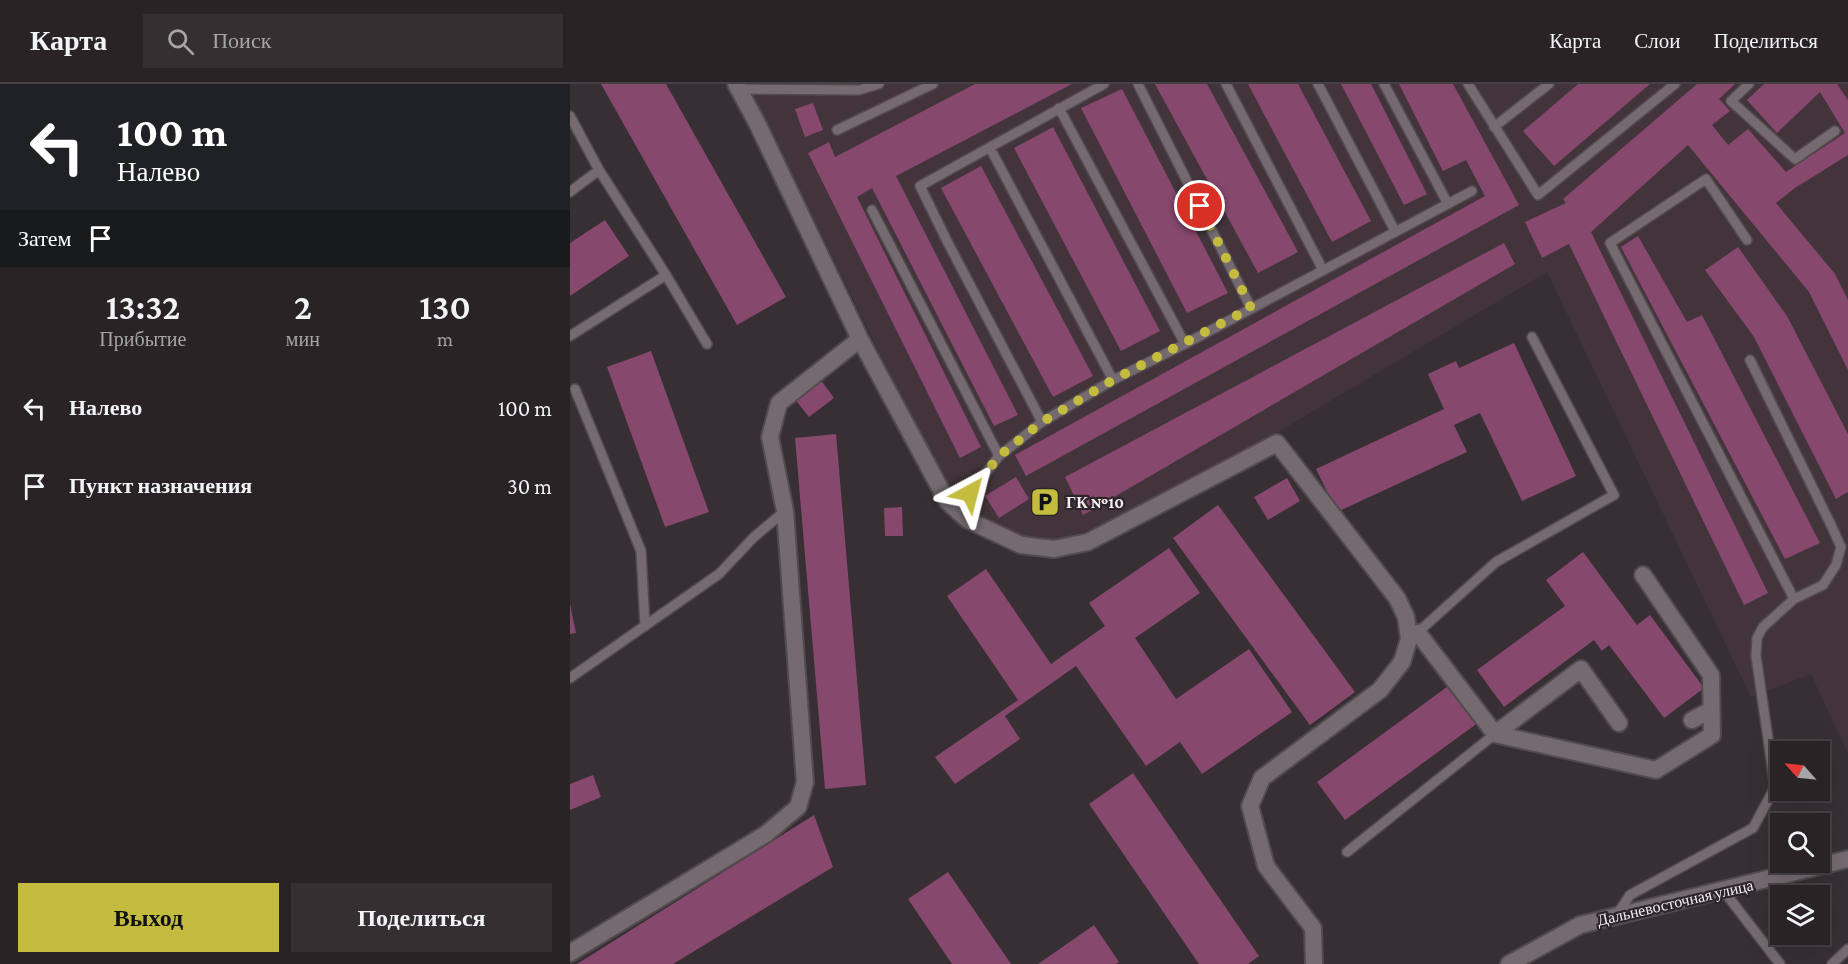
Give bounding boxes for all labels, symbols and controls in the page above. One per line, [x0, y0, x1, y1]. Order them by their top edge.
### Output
search box [143, 14, 563, 68]
text: Карта [30, 25, 107, 56]
icon: search [164, 25, 197, 58]
text: Поиск [212, 28, 271, 53]
text: Карта [1549, 29, 1601, 53]
text: Слои [1634, 29, 1680, 53]
text: Поделиться [1713, 29, 1818, 53]
icon: left [18, 108, 96, 186]
text: 100 m [117, 108, 227, 155]
text: Налево [117, 157, 200, 187]
pin [1174, 180, 1225, 231]
icon: arrive [1183, 189, 1216, 222]
icon: arrive [84, 222, 117, 255]
text: Затем [18, 226, 72, 251]
text: 13:32 [106, 287, 180, 327]
text: 2 [294, 287, 312, 327]
text: 130 [419, 287, 471, 327]
text: Прибытие [99, 328, 186, 350]
text: мин [286, 328, 320, 350]
text: m [437, 328, 453, 350]
icon: left [18, 392, 51, 425]
text: Налево [69, 395, 142, 420]
text: 100 m [498, 396, 552, 421]
position arrow [938, 461, 1002, 525]
icon: arrive [18, 470, 51, 503]
text: Пункт назначения [69, 473, 252, 498]
text: 30 m [507, 474, 552, 499]
parking icon: ГК №10 [1029, 486, 1061, 518]
place label: ГК №10 [1066, 494, 1124, 511]
north arrow [1770, 741, 1830, 801]
map controls [1770, 741, 1830, 945]
button: search [1770, 813, 1830, 873]
street label: Дальневосточная улица [1595, 876, 1755, 930]
button: Выход [18, 883, 279, 952]
button: Поделиться [291, 883, 552, 952]
button: layers [1770, 885, 1830, 945]

